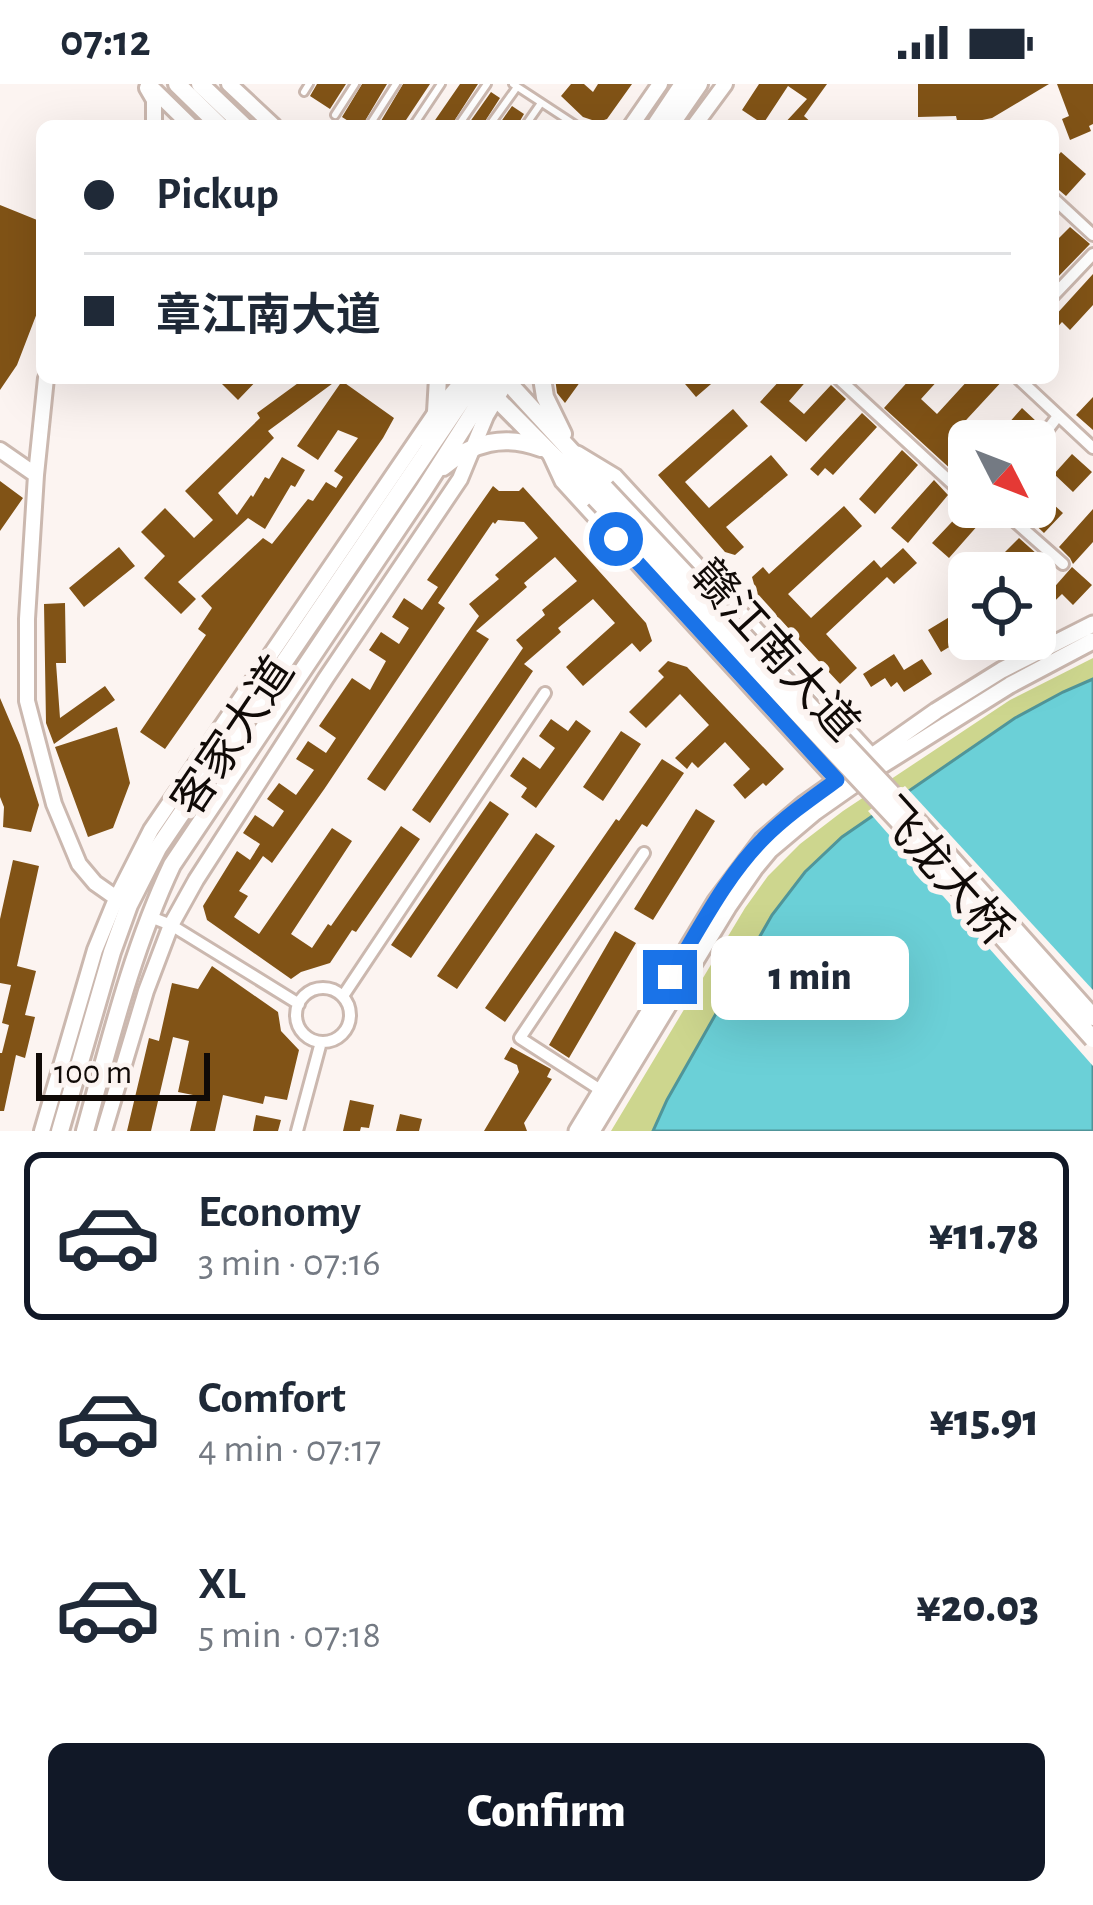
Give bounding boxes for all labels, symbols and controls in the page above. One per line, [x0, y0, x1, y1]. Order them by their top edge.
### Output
text: 07:12 [60, 19, 151, 64]
text: Pickup [156, 172, 279, 217]
text: 章江南大道 [156, 294, 381, 339]
north arrow [948, 420, 1056, 528]
map controls [948, 420, 1056, 660]
route start [589, 512, 643, 566]
street label: 赣江南大道 [682, 550, 868, 750]
button: locate [948, 552, 1056, 660]
street label: 客家大道 [163, 648, 303, 824]
street label: 飞龙大桥 [866, 789, 1021, 954]
callout: 1 min [712, 935, 910, 1019]
route end [643, 950, 697, 1004]
text: 1 min [768, 958, 852, 997]
scale bar [36, 1047, 210, 1100]
text: 100 m [54, 1057, 132, 1090]
icon: car [54, 1182, 162, 1290]
text: Economy [198, 1190, 361, 1235]
text: ¥11.78 [929, 1213, 1039, 1258]
text: 3 min · 07:16 [198, 1244, 381, 1283]
icon: car [54, 1368, 162, 1476]
text: Comfort [198, 1376, 346, 1421]
text: ¥15.91 [929, 1399, 1039, 1444]
text: 4 min · 07:17 [198, 1430, 381, 1469]
icon: car [54, 1554, 162, 1662]
text: XL [198, 1562, 246, 1607]
text: ¥20.03 [916, 1585, 1039, 1630]
text: 5 min · 07:18 [198, 1616, 381, 1655]
button: Confirm [48, 1743, 1045, 1881]

